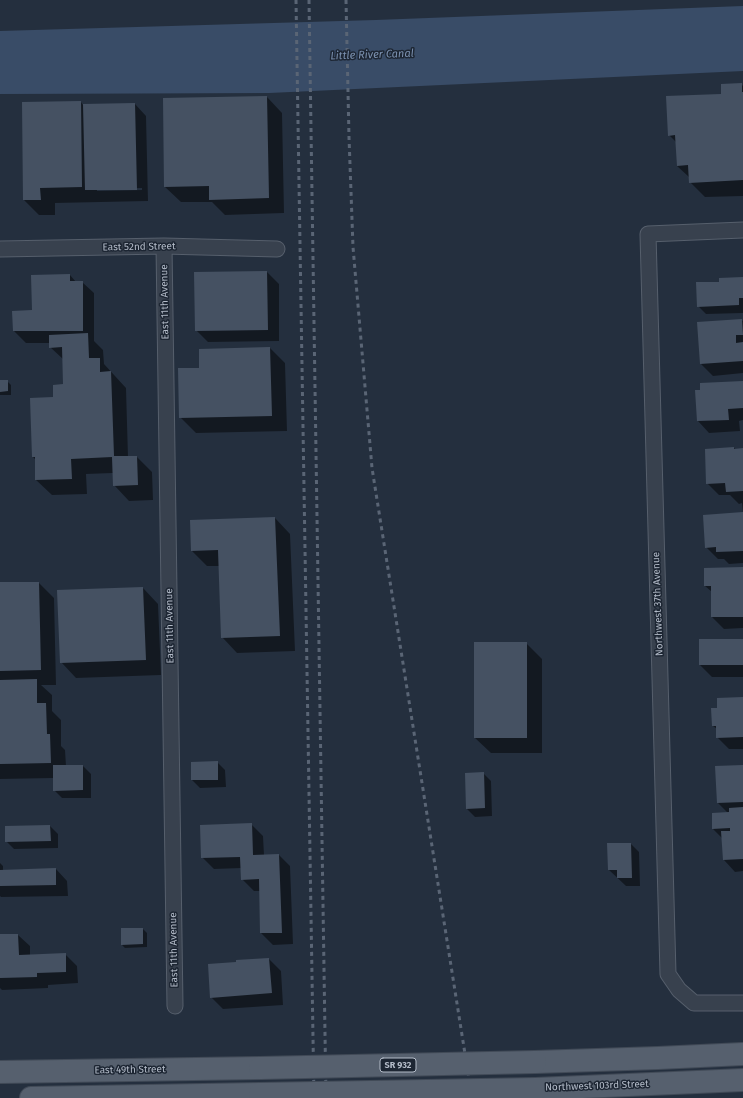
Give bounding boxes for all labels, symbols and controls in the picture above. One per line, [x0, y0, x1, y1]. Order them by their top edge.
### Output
water label: Little River Canal [330, 47, 414, 63]
street label: East 52nd Street [102, 240, 176, 254]
street label: East 11th Avenue [158, 264, 172, 340]
street label: Northwest 37th Avenue [650, 552, 666, 656]
street label: East 11th Avenue [163, 588, 177, 664]
street label: East 11th Avenue [167, 912, 181, 988]
road number: SR 932 [380, 1058, 416, 1072]
street label: East 49th Street [94, 1063, 166, 1077]
street label: Northwest 103rd Street [545, 1078, 649, 1094]

